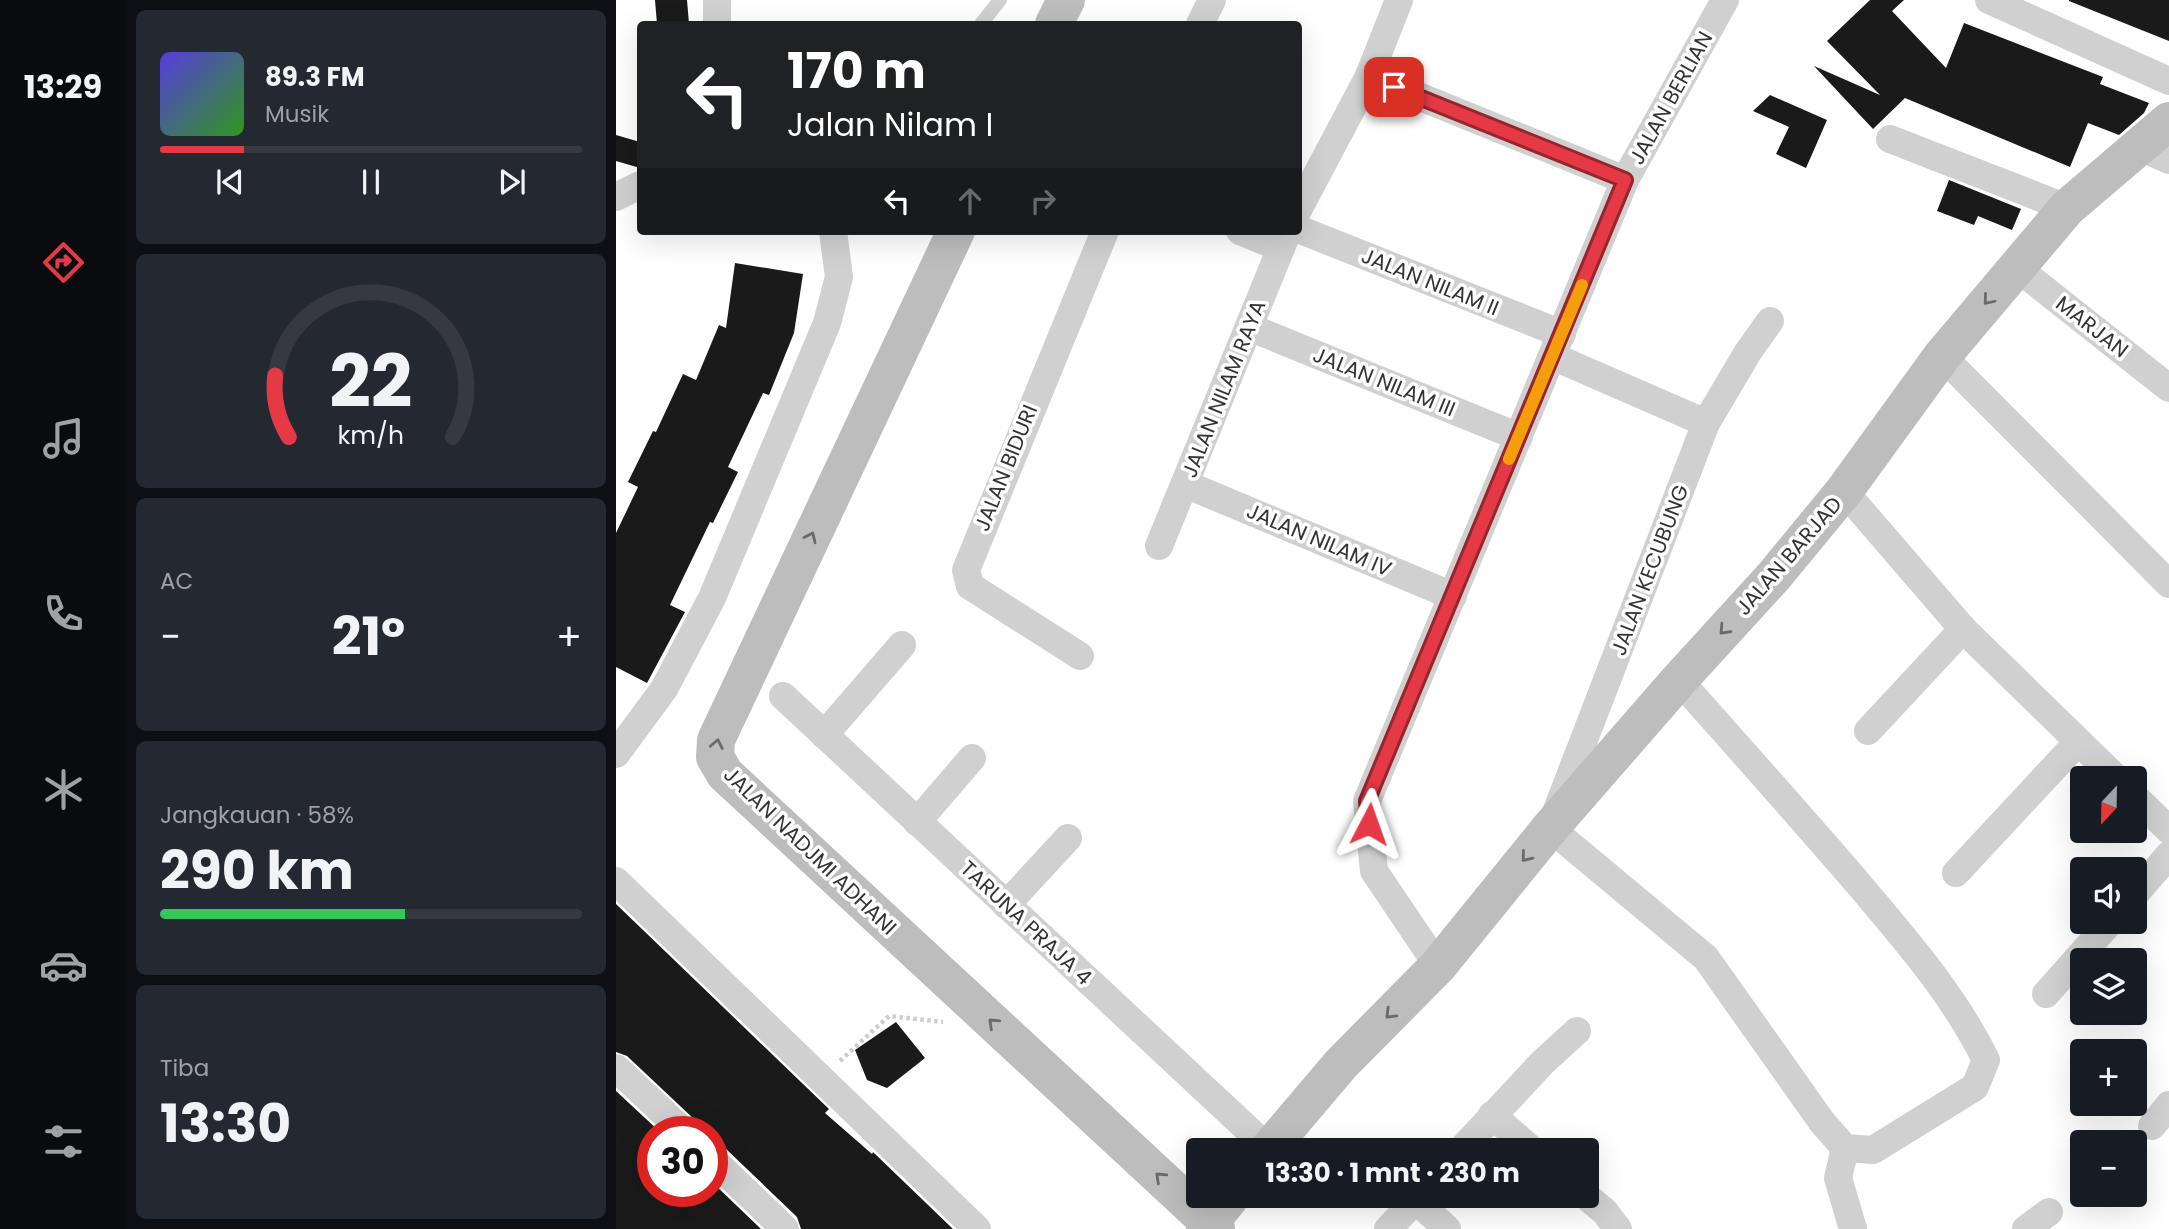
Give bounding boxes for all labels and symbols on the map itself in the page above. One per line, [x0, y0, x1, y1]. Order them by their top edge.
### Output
street label: JALAN BERLIAN [1622, 26, 1719, 170]
pin [1364, 57, 1424, 117]
street label: JALAN NILAM II [1357, 241, 1503, 322]
street label: MARJAN [2050, 289, 2135, 364]
one-way arrow [1984, 292, 1997, 305]
street label: JALAN NILAM RAYA [1175, 296, 1272, 482]
street label: JALAN NILAM III [1309, 340, 1460, 423]
street label: JALAN BIDURI [967, 400, 1044, 535]
street label: JALAN KECUBUNG [1604, 480, 1695, 659]
street label: JALAN BARJAD [1729, 490, 1848, 621]
street label: JALAN NILAM IV [1242, 496, 1396, 583]
one-way arrow [803, 532, 817, 544]
one-way arrow [1720, 622, 1732, 635]
one-way arrow [709, 738, 724, 749]
street label: JALAN NADJMI ADHANI [717, 760, 903, 941]
north arrow [2070, 766, 2147, 844]
position arrow [1332, 787, 1406, 861]
one-way arrow [1522, 850, 1535, 862]
street label: TARUNA PRAJA 4 [954, 854, 1098, 991]
one-way arrow [1386, 1006, 1399, 1019]
one-way arrow [988, 1018, 1001, 1031]
speed limit sign: 30 [637, 1116, 728, 1207]
one-way arrow [1155, 1173, 1168, 1186]

